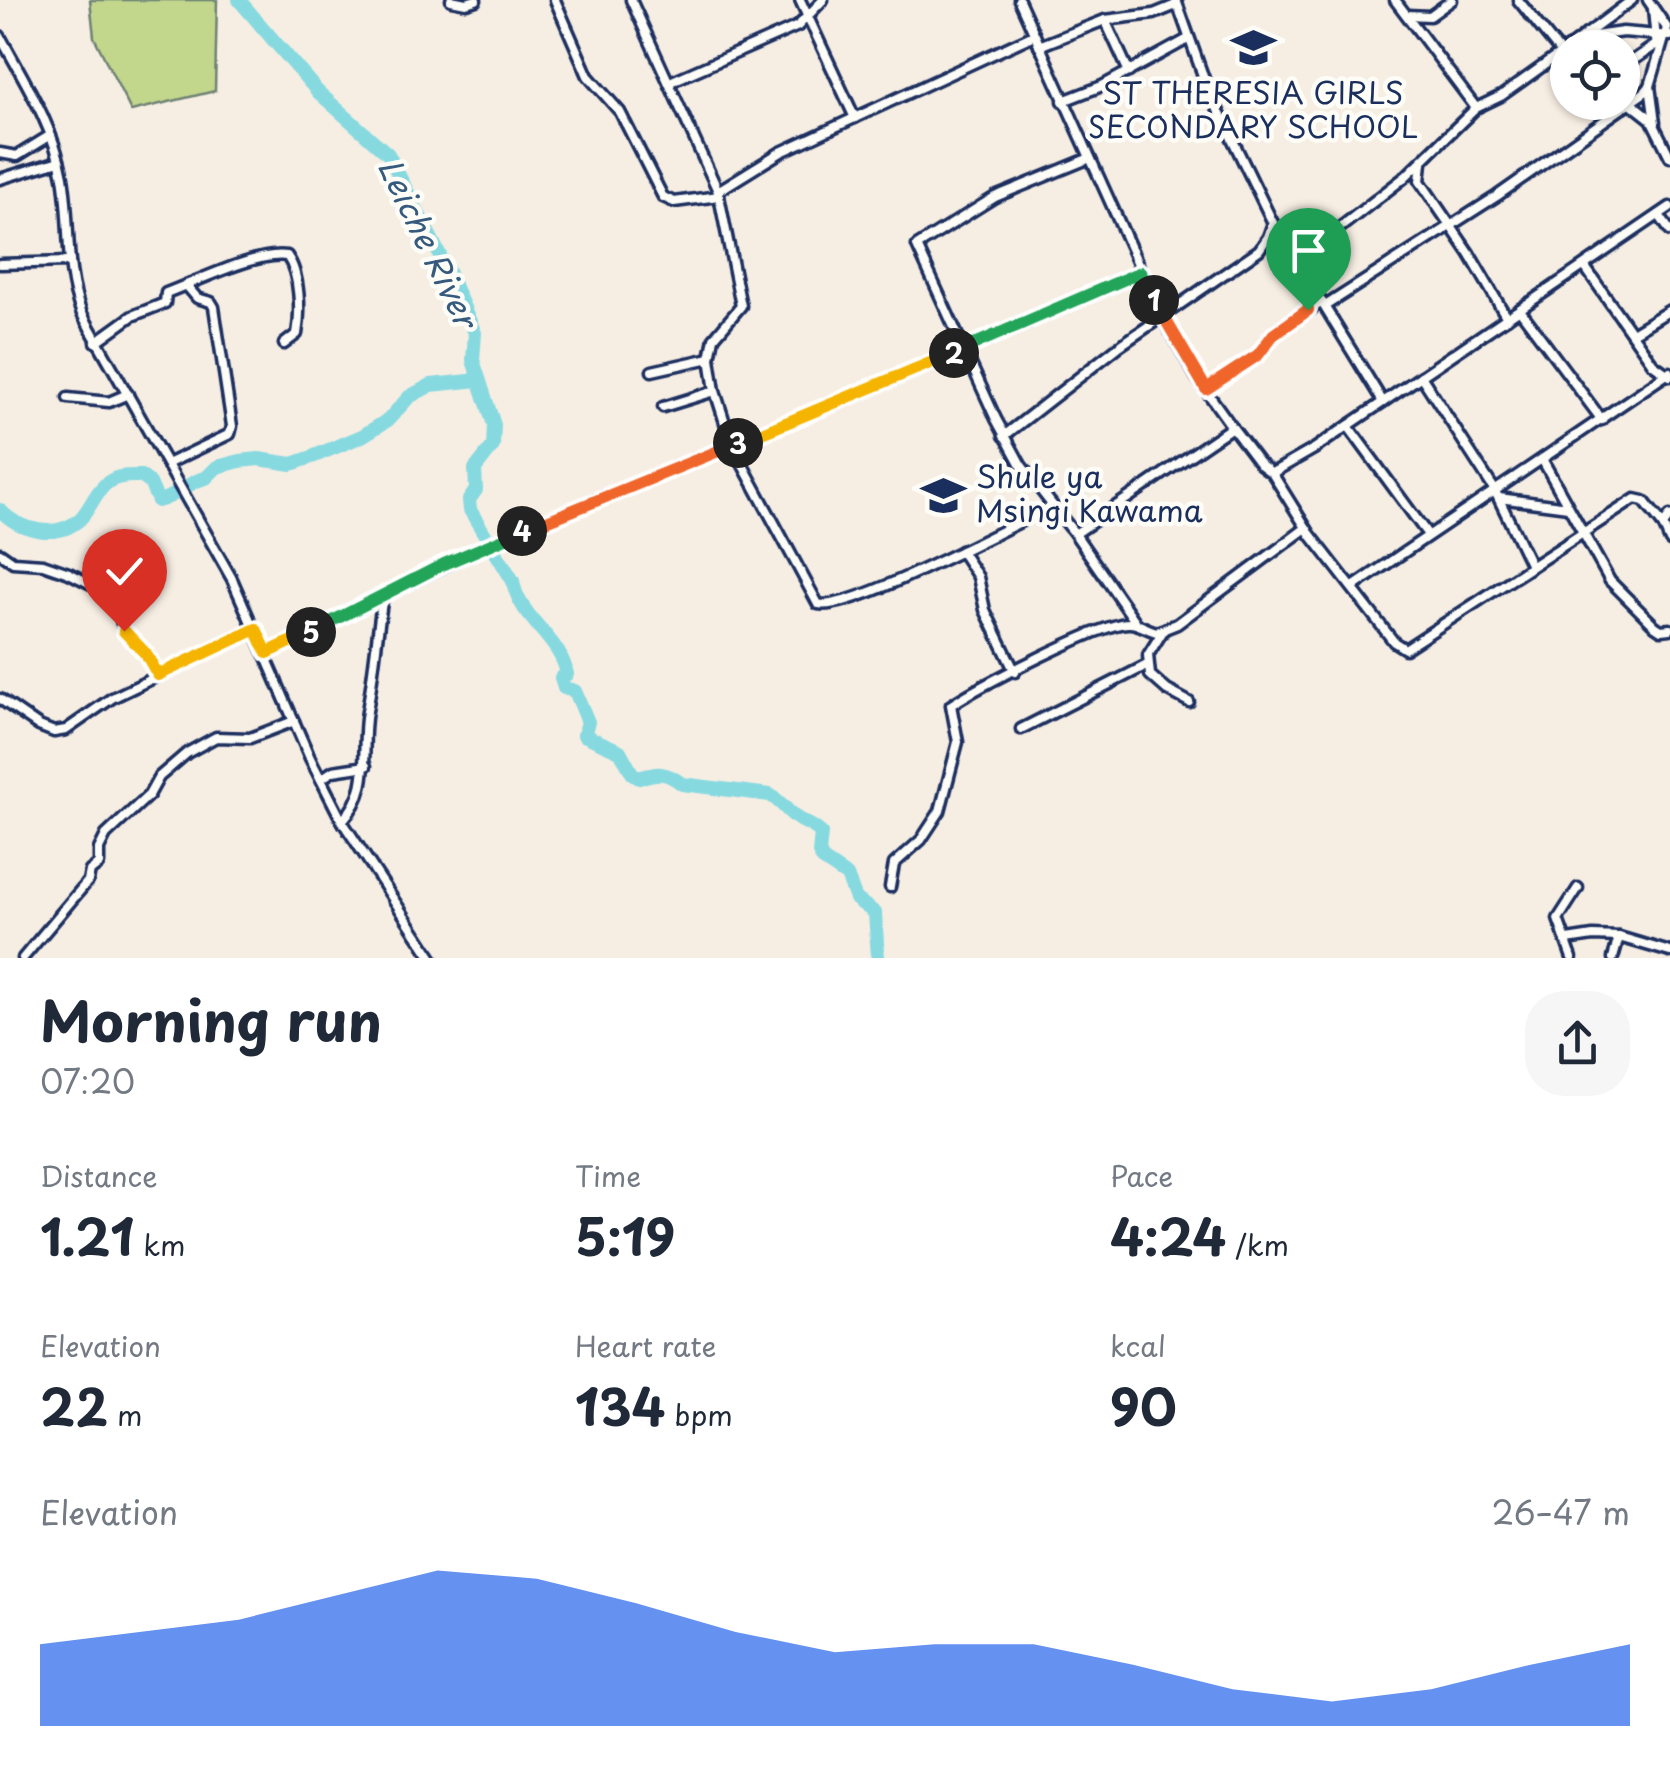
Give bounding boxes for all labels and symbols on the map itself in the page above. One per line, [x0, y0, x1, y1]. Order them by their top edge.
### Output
school or university icon: ST THERESIA GIRLS SECONDARY SCHOOL [1229, 23, 1277, 71]
place label: ST THERESIA GIRLS SECONDARY SCHOOL [1088, 69, 1418, 148]
water label: Leiche River [367, 149, 493, 339]
pin [1266, 208, 1351, 311]
pin: 1 [1129, 275, 1179, 325]
pin: 2 [929, 328, 979, 378]
pin: 3 [713, 418, 763, 468]
place label: Shule ya Msingi Kawama [976, 453, 1203, 532]
school or university icon: Shule ya Msingi Kawama [919, 471, 967, 519]
pin: 4 [497, 506, 547, 556]
pin [82, 529, 167, 632]
pin: 5 [286, 607, 336, 657]

